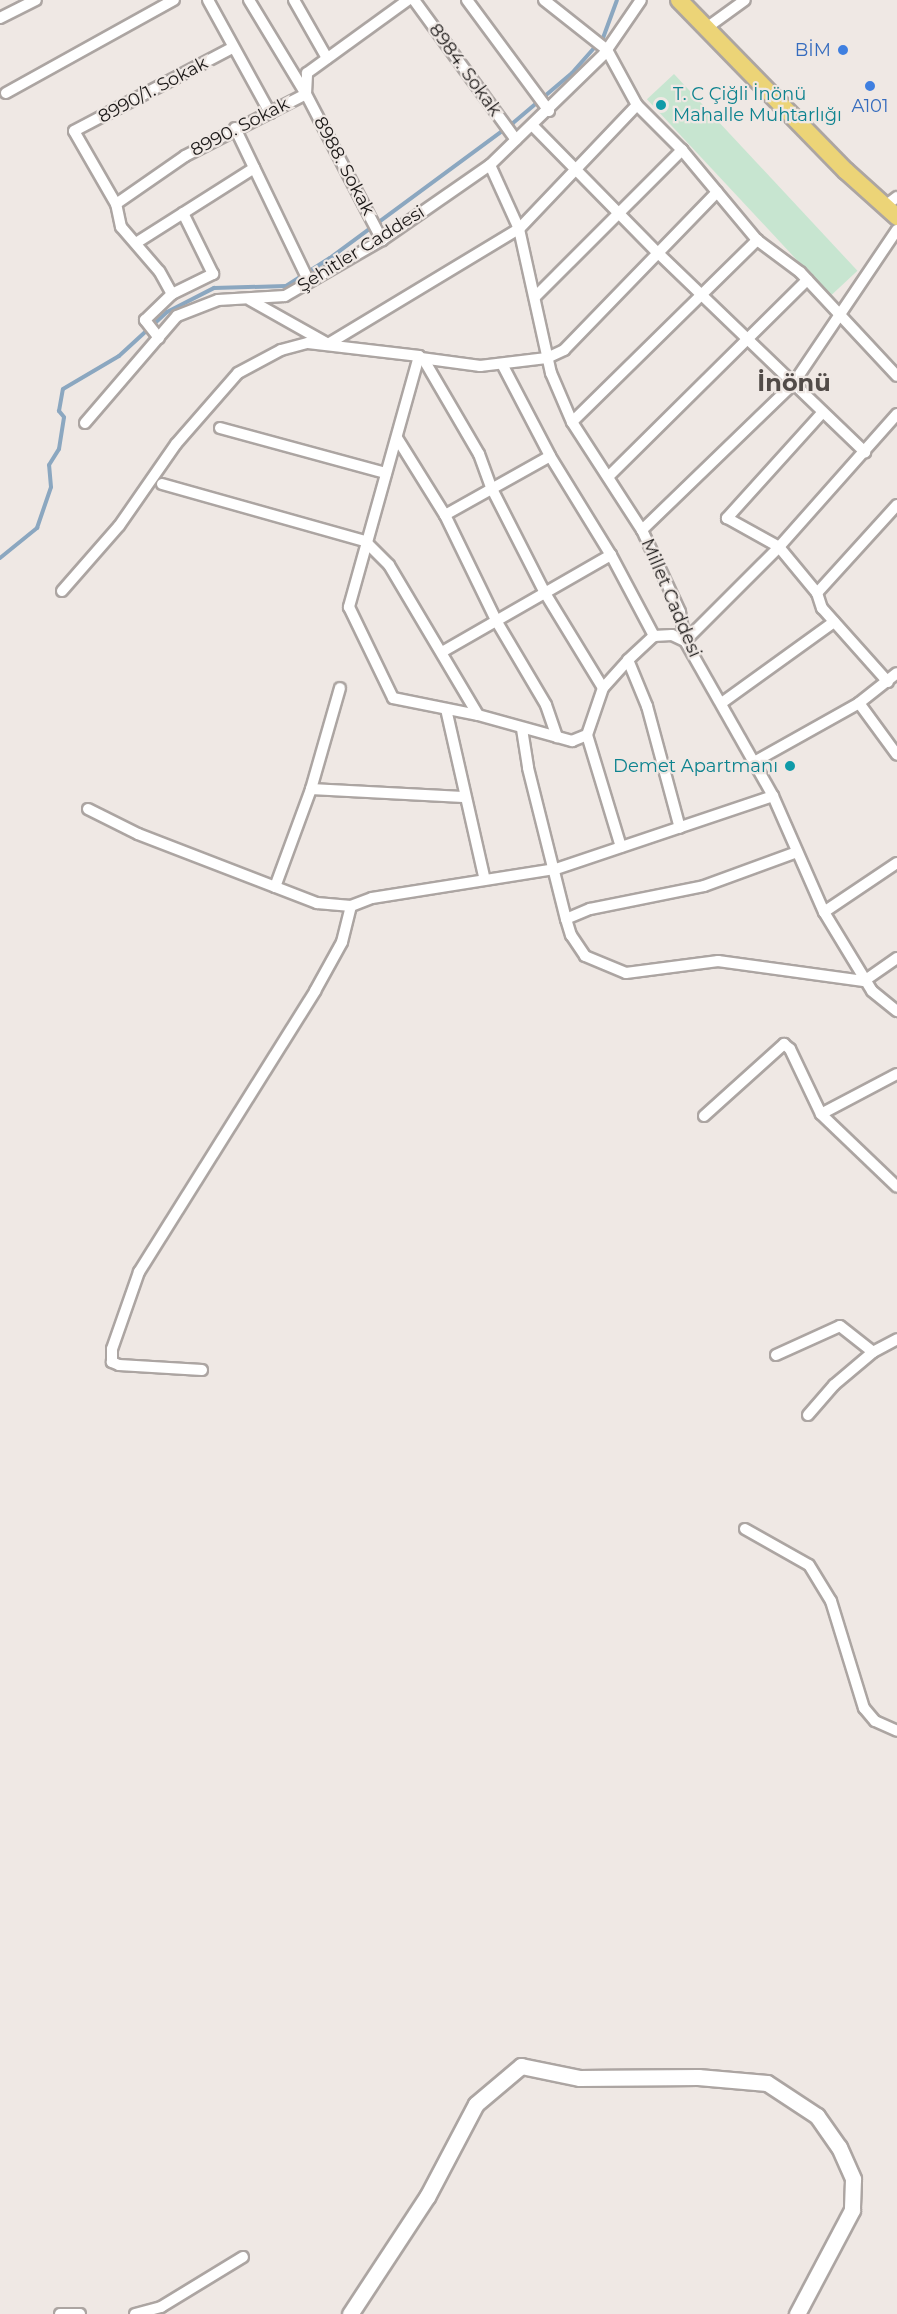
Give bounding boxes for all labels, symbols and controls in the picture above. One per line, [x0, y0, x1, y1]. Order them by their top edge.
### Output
street label: 8984. Sokak [424, 20, 506, 120]
place label: BİM [795, 39, 831, 61]
marker: BİM [836, 43, 850, 57]
street label: 8990/1. Sokak [95, 52, 211, 128]
marker: A101 [863, 79, 877, 93]
place label: T. C Çiğli İnönü Mahalle Muhtarlığı [673, 84, 842, 127]
street label: 8990. Sokak [187, 93, 293, 161]
place label: A101 [851, 95, 889, 117]
marker: T. C Çiğli İnönü Mahalle Muhtarlığı [654, 98, 668, 112]
street label: 8988. Sokak [309, 113, 379, 219]
street label: Şehitler Caddesi [293, 201, 429, 297]
district label: İnönü [757, 369, 831, 397]
street label: Millet Caddesi [636, 535, 706, 661]
place label: Demet Apartmanı [613, 755, 778, 777]
marker: Demet Apartmanı [783, 759, 797, 773]

